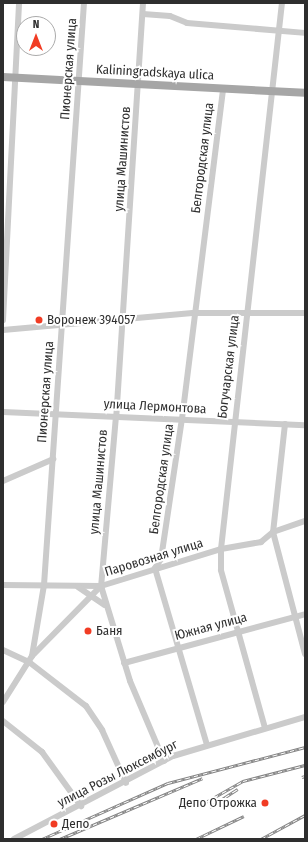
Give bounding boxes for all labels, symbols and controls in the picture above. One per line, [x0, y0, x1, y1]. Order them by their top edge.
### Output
north arrow [16, 16, 56, 56]
text: N [33, 18, 39, 31]
street label: Пионерская улица [58, 18, 80, 120]
street label: Kaliningradskaya ulica [96, 62, 214, 84]
street label: Белгородская улица [188, 102, 218, 214]
street label: улица Машинистов [112, 106, 134, 212]
place label: Воронеж 394057 [47, 312, 135, 328]
street label: Богучарская улица [215, 314, 243, 420]
marker: Воронеж 394057 [34, 315, 44, 325]
street label: Пионерская улица [35, 341, 57, 443]
street label: улица Лермонтова [103, 397, 207, 417]
street label: Белгородская улица [147, 423, 177, 535]
street label: улица Машинистов [87, 429, 111, 535]
street label: Паровозная улица [103, 536, 205, 580]
street label: Южная улица [173, 610, 249, 644]
place label: Баня [96, 623, 123, 639]
marker: Баня [83, 626, 93, 636]
street label: улица Розы Люксембург [55, 737, 181, 811]
place label: Депо Отрожка [179, 795, 257, 811]
marker: Депо Отрожка [260, 798, 270, 808]
place label: Депо [62, 816, 89, 832]
marker: Депо [49, 819, 59, 829]

